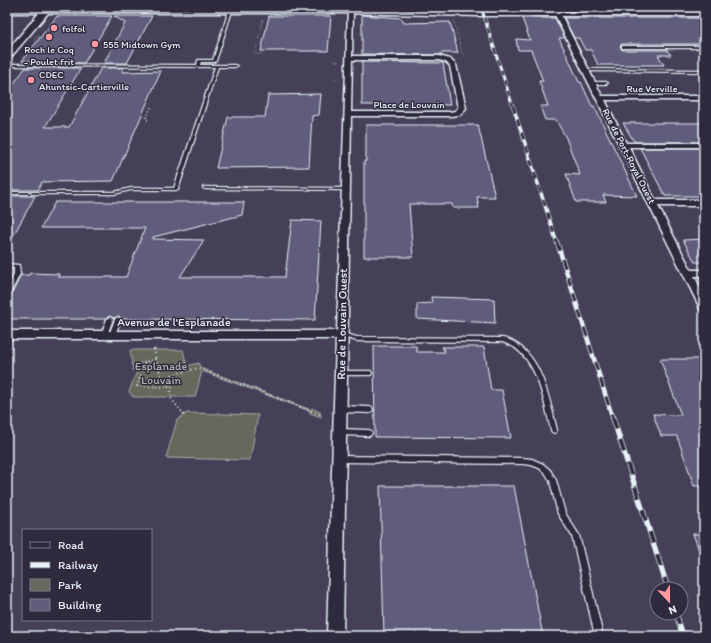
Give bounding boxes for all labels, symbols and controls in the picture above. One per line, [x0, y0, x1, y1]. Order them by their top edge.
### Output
place label: folfol [62, 22, 85, 35]
marker: folfol [49, 23, 59, 33]
marker: Roch le Coq - Poulet frit [44, 32, 54, 42]
place label: 555 Midtown Gym [103, 38, 181, 51]
marker: 555 Midtown Gym [90, 39, 100, 49]
place label: Roch le Coq - Poulet frit [24, 43, 74, 68]
place label: CDEC Ahuntsic-Cartierville [39, 68, 129, 93]
marker: CDEC Ahuntsic-Cartierville [26, 75, 36, 85]
street label: Rue Verville [627, 82, 678, 95]
street label: Place de Louvain [373, 98, 445, 111]
street label: Rue de Port-Royal Ouest [599, 106, 659, 206]
street label: Rue de Louvain Ouest [334, 268, 350, 380]
street label: Avenue de l'Esplanade [117, 315, 231, 329]
park label: Esplanade Louvain [135, 359, 187, 387]
legend [22, 529, 152, 621]
text: Road [58, 538, 84, 552]
text: Railway [58, 558, 98, 572]
text: Park [58, 578, 82, 592]
north arrow [649, 581, 689, 621]
text: Building [58, 598, 102, 612]
text: N [667, 602, 678, 617]

